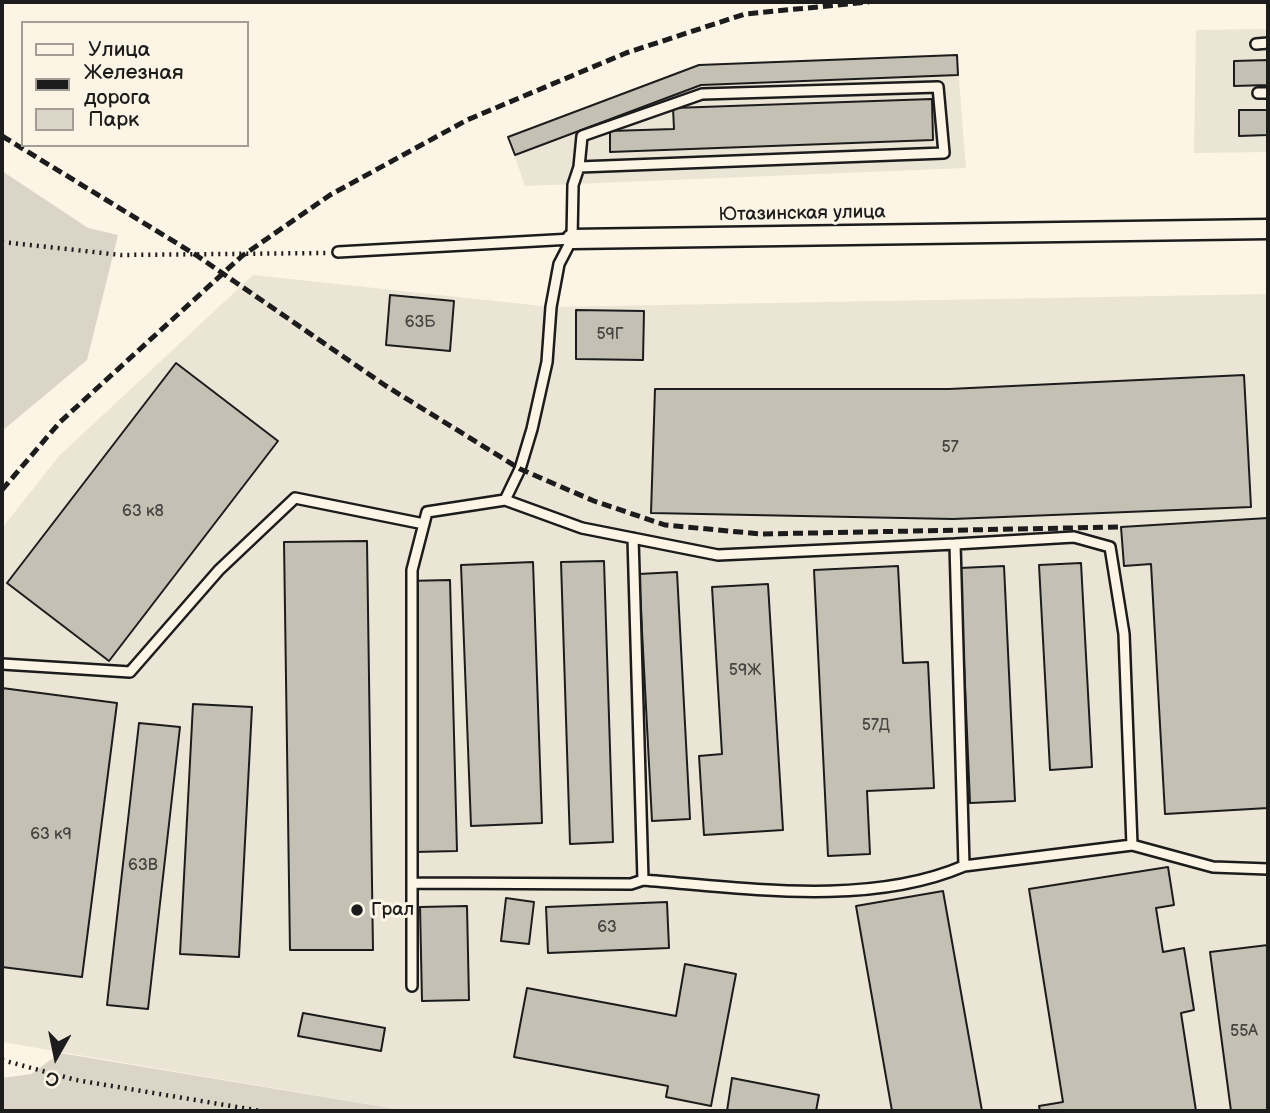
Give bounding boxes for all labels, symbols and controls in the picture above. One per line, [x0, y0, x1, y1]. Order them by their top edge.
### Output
legend [21, 21, 248, 147]
text: Улица [88, 37, 150, 62]
text: Железная дорога [84, 60, 184, 110]
text: Парк [88, 107, 139, 132]
street label: Ютазинская улица [718, 201, 886, 227]
house number: 63Б [405, 313, 435, 333]
house number: 59Г [596, 325, 624, 345]
house number: 57 [941, 438, 959, 458]
house number: 63 к8 [122, 502, 164, 522]
house number: 59Ж [729, 661, 761, 681]
house number: 57Д [862, 716, 890, 736]
house number: 63 к9 [30, 825, 72, 845]
house number: 63В [128, 856, 158, 876]
place label: Грал [371, 899, 414, 921]
marker: Грал [349, 902, 365, 918]
house number: 63 [597, 918, 617, 938]
north arrow [21, 1022, 91, 1092]
house number: 55А [1230, 1022, 1258, 1042]
text: С [44, 1066, 61, 1091]

